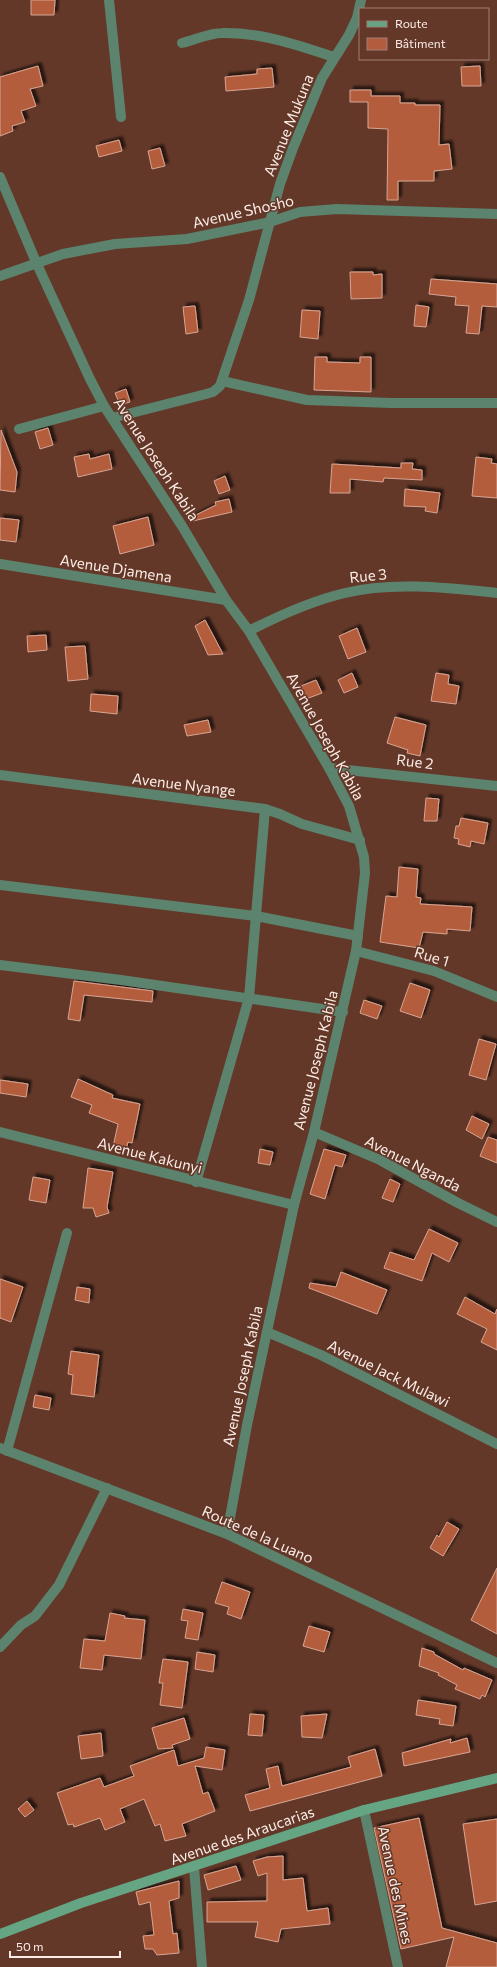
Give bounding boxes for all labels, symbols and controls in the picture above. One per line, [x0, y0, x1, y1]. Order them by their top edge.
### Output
legend [359, 8, 489, 60]
text: Route [395, 16, 428, 30]
text: Bâtiment [395, 36, 446, 50]
street label: Avenue Mukuna [259, 71, 317, 179]
street label: Avenue Shosho [191, 191, 295, 231]
street label: Avenue Joseph Kabila [110, 394, 204, 524]
street label: Avenue Djamena [59, 550, 173, 586]
street label: Rue 3 [348, 564, 388, 586]
street label: Avenue Joseph Kabila [283, 669, 369, 803]
street label: Rue 2 [395, 750, 435, 772]
street label: Avenue Nyange [131, 769, 237, 799]
street label: Rue 1 [412, 942, 452, 970]
street label: Avenue Joseph Kabila [289, 988, 341, 1132]
street label: Avenue Nganda [362, 1131, 464, 1195]
street label: Avenue Kakunyi [96, 1133, 204, 1177]
street label: Avenue Joseph Kabila [218, 1304, 266, 1448]
street label: Avenue Jack Mulawi [325, 1336, 453, 1410]
street label: Route de la Luano [199, 1501, 317, 1567]
street label: Avenue des Araucarias [168, 1802, 317, 1868]
street label: Avenue des Mines [375, 1824, 417, 1946]
scale bar [10, 1933, 120, 1959]
text: 50 m [16, 1939, 44, 1953]

